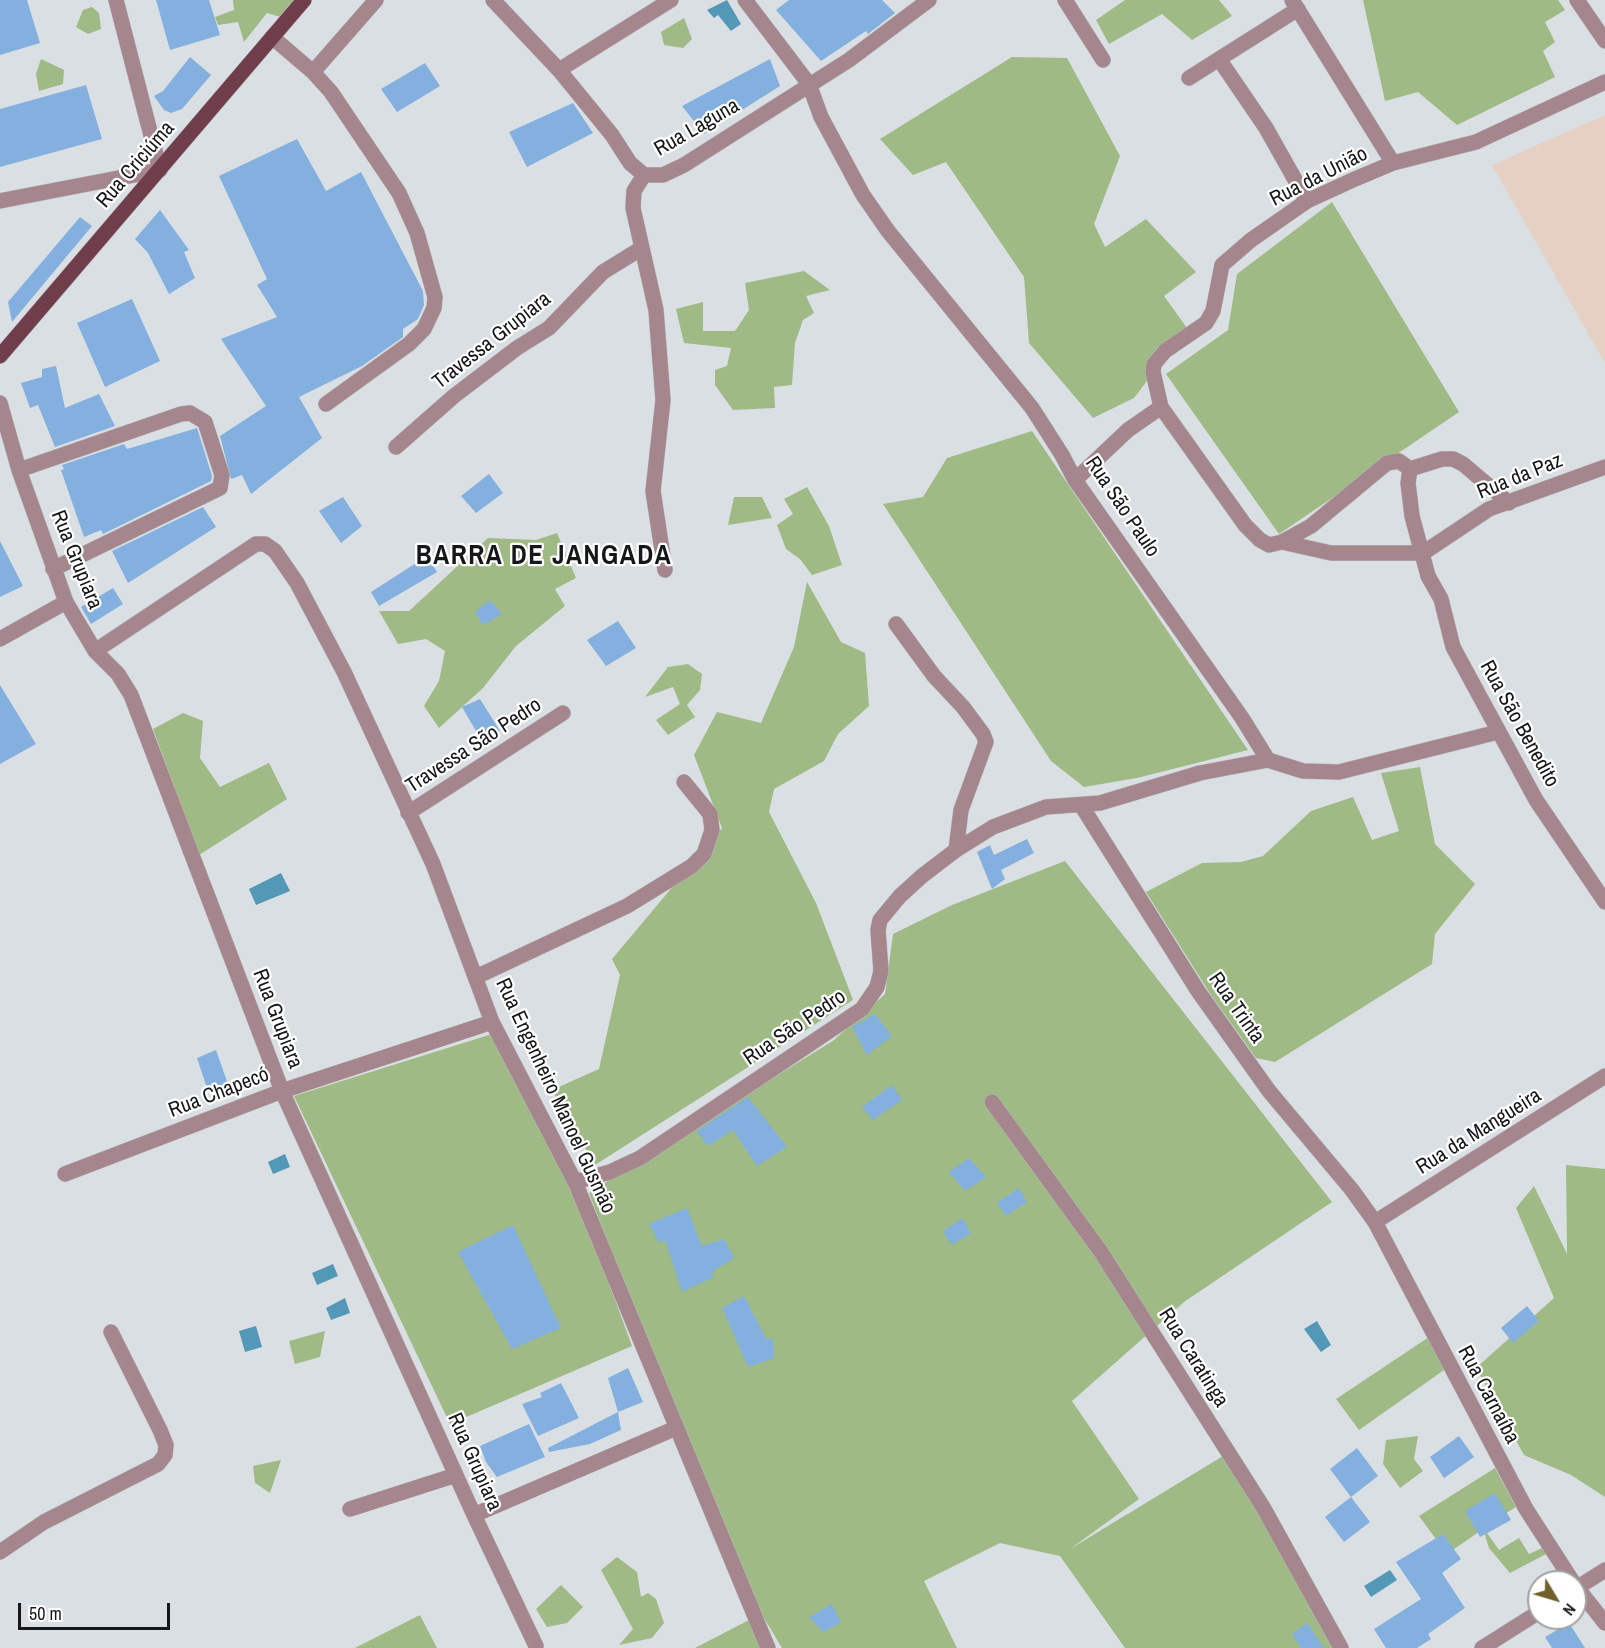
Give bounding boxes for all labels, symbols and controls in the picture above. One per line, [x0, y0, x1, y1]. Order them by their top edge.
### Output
street label: Rua Laguna [650, 94, 744, 162]
street label: Rua Criciúma [92, 117, 180, 213]
street label: Rua da União [1266, 142, 1372, 212]
street label: Travessa Grupiara [428, 287, 556, 395]
street label: Rua da Paz [1474, 448, 1566, 506]
street label: Rua São Paulo [1079, 452, 1165, 562]
street label: Rua Grupiara [45, 507, 107, 613]
district label: BARRA DE JANGADA [416, 541, 672, 573]
street label: Rua São Benedito [1474, 656, 1564, 792]
street label: Travessa São Pedro [402, 693, 546, 799]
street label: Rua Grupiara [247, 966, 307, 1072]
street label: Rua Trinta [1203, 968, 1269, 1048]
street label: Rua Engenheiro Manoel Gusmão [489, 974, 621, 1218]
street label: Rua São Pedro [739, 985, 851, 1071]
street label: Rua Chapecó [165, 1062, 273, 1124]
street label: Rua da Mangueira [1412, 1084, 1546, 1180]
street label: Rua Caratinga [1153, 1304, 1233, 1412]
street label: Rua Carnaíba [1452, 1342, 1524, 1448]
street label: Rua Grupiara [441, 1409, 507, 1515]
north arrow [1527, 1570, 1587, 1630]
scale bar [21, 1591, 172, 1629]
text: N [1558, 1599, 1581, 1620]
text: 50 m [29, 1601, 62, 1626]

